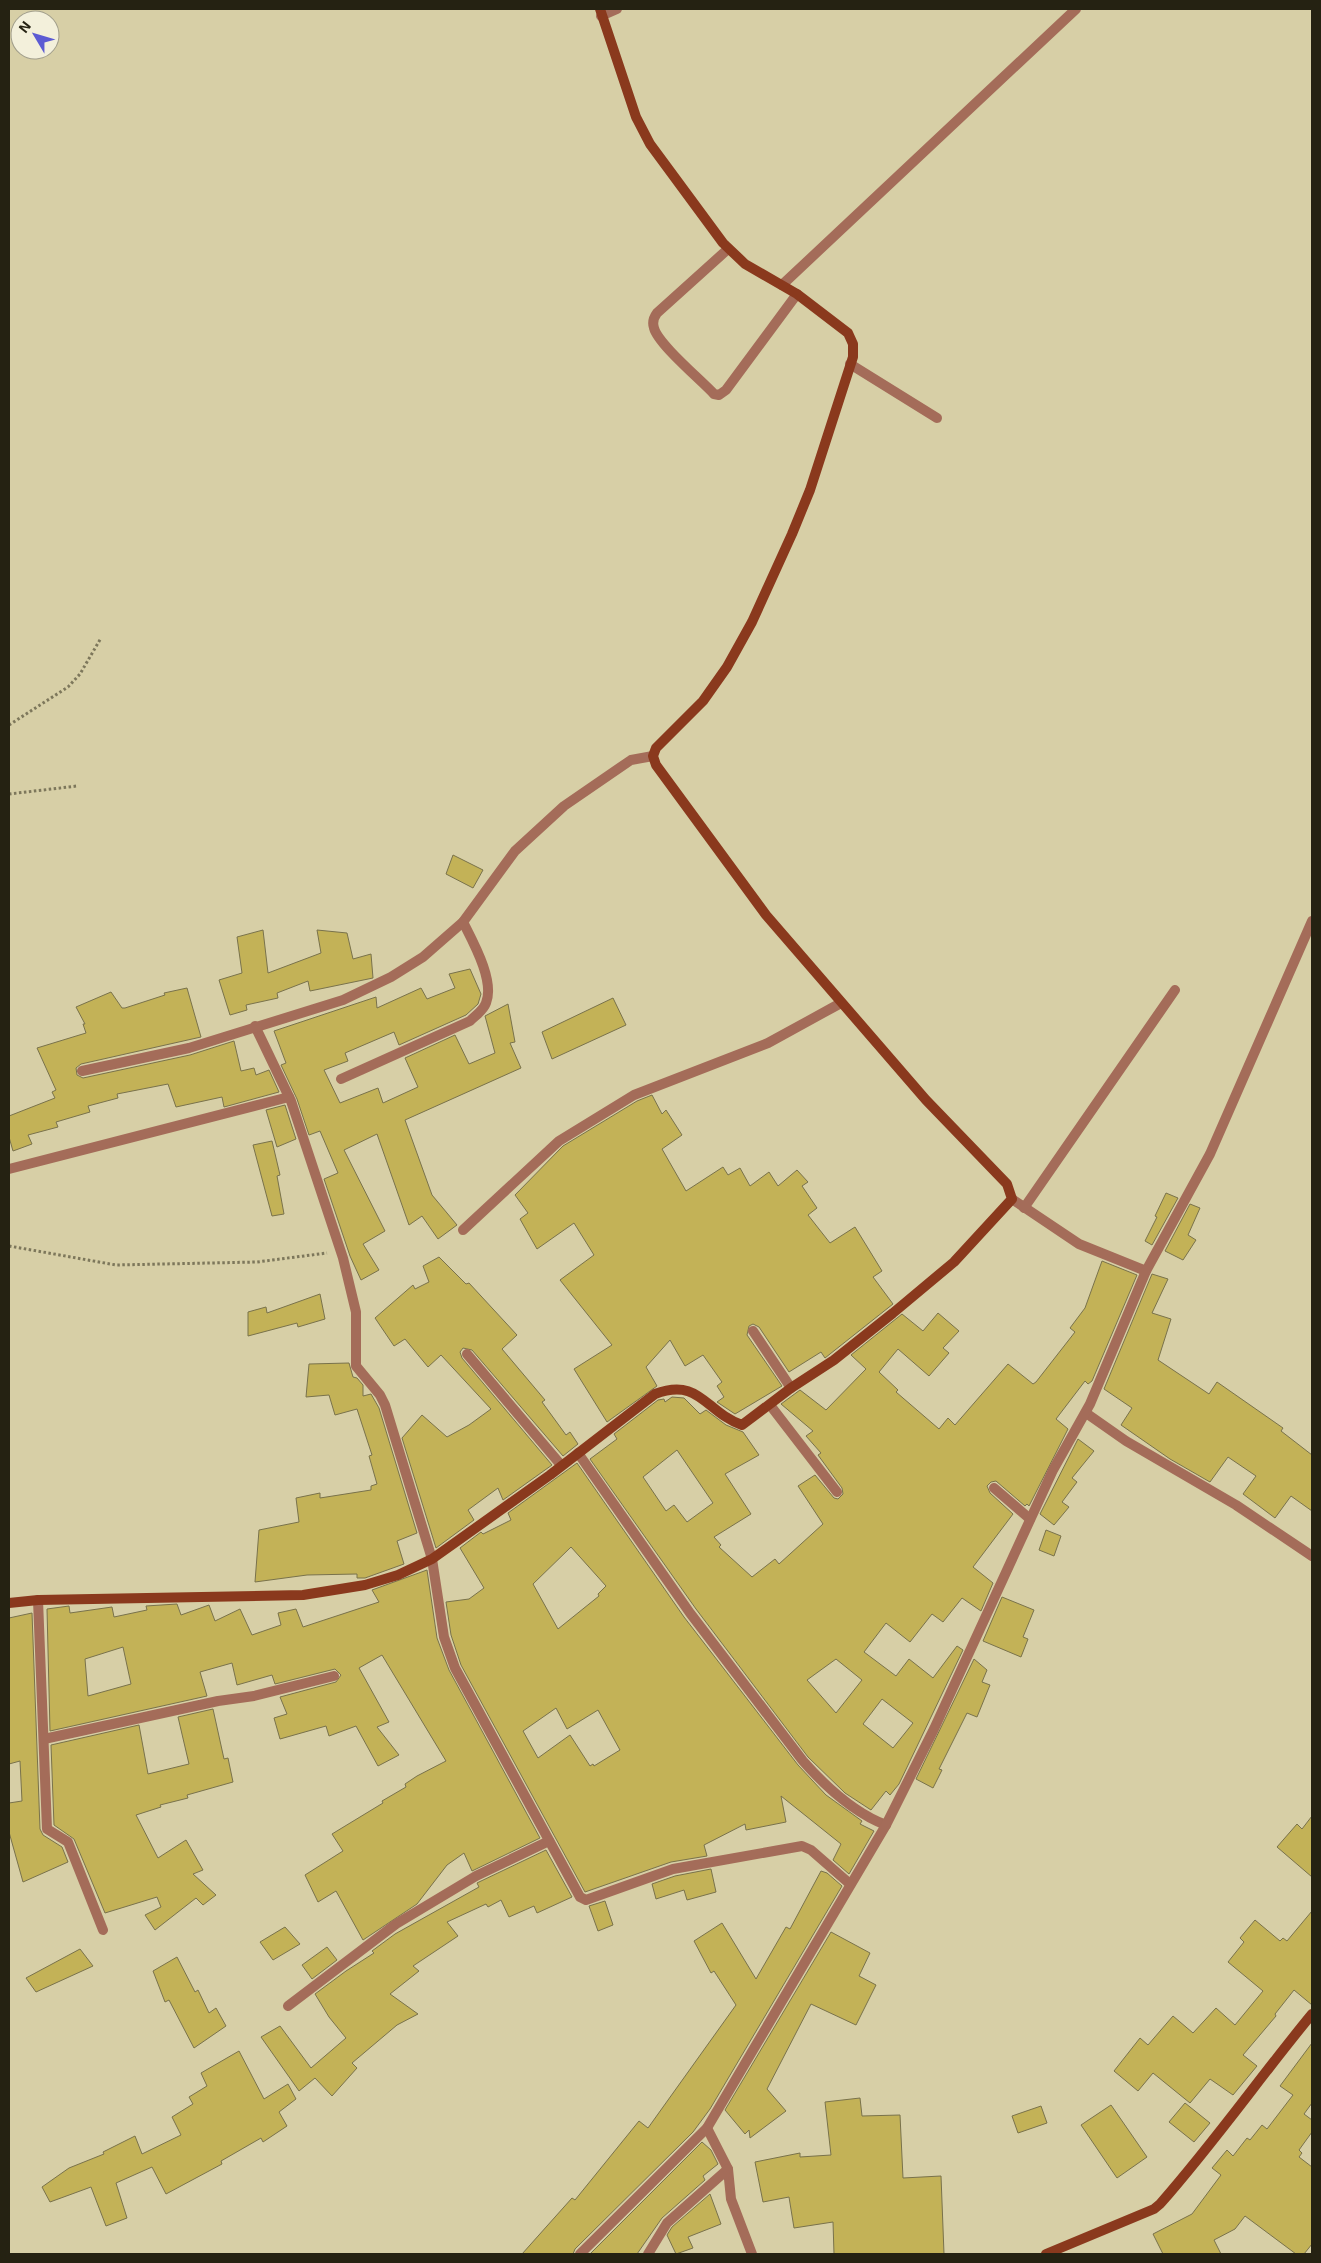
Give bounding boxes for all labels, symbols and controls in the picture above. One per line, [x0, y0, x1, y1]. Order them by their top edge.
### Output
north arrow [10, 10, 60, 60]
text: N [15, 17, 34, 36]

